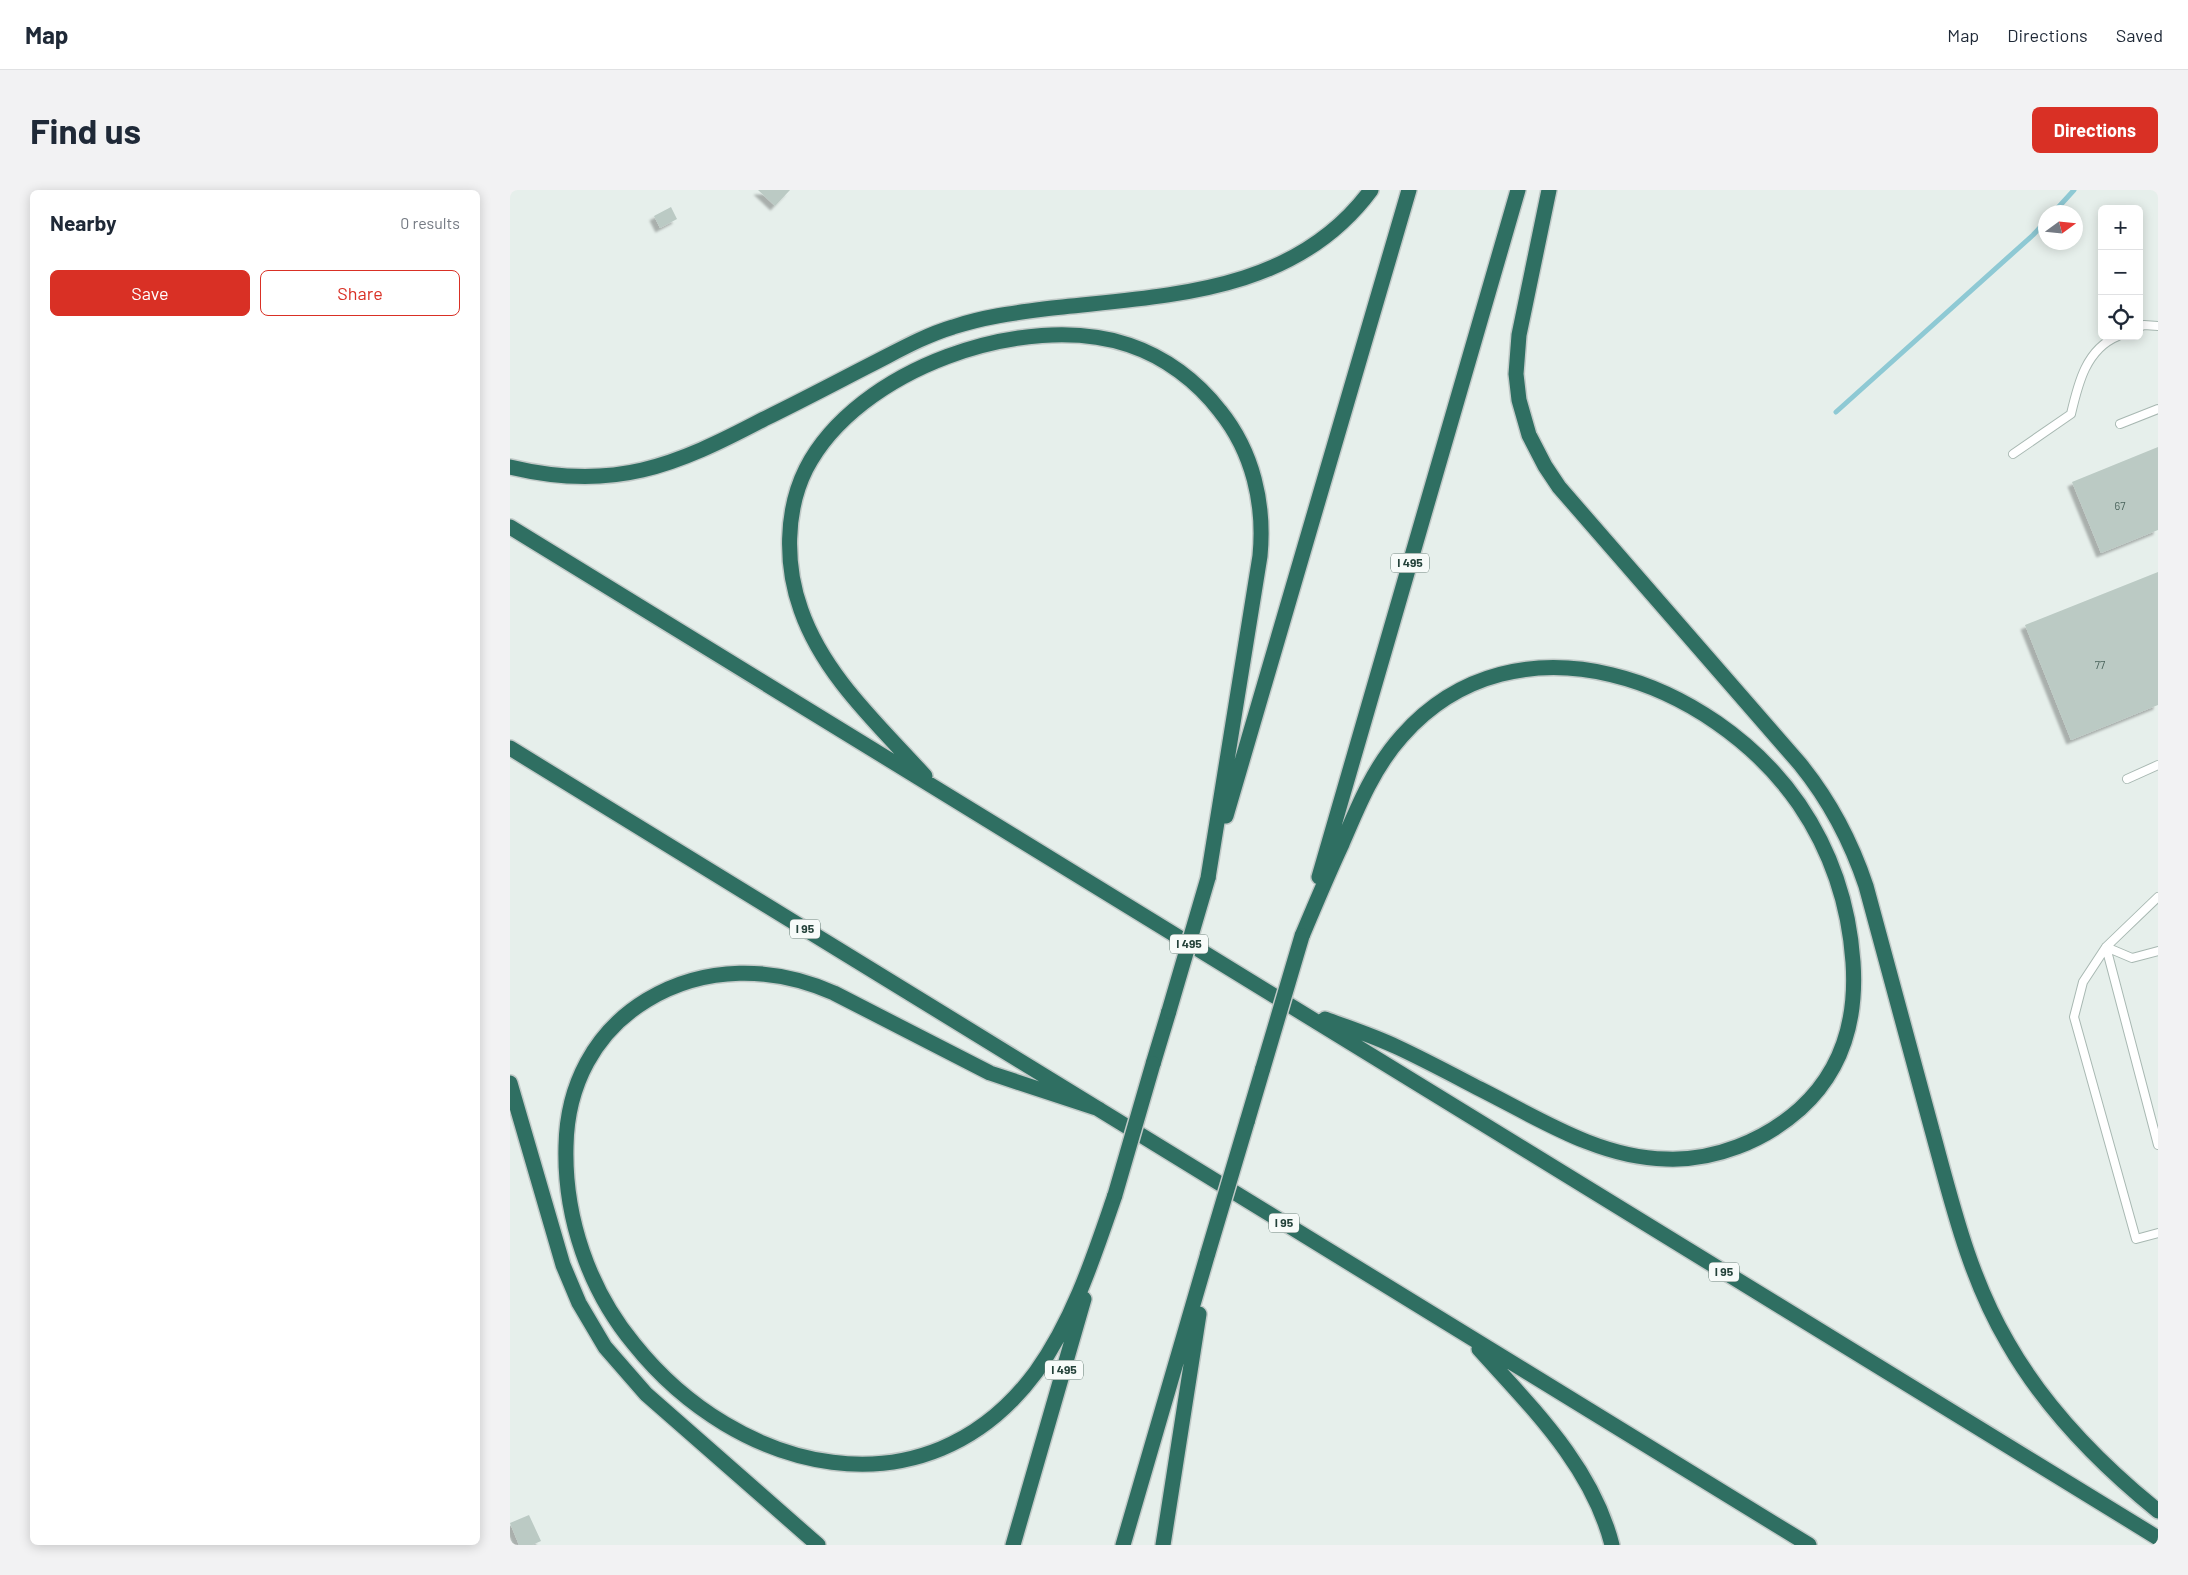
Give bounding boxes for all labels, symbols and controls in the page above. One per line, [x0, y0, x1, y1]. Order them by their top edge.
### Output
text: Map [25, 20, 68, 49]
text: Map [1947, 24, 1979, 46]
text: Directions [2007, 24, 2088, 46]
text: Saved [2116, 24, 2163, 46]
button: Directions [2032, 107, 2158, 153]
text: Find us [30, 109, 141, 151]
north arrow [2038, 205, 2083, 250]
map controls [2098, 205, 2143, 340]
button: + [2098, 205, 2143, 250]
text: Nearby [50, 210, 116, 235]
text: 0 results [400, 213, 460, 232]
button: − [2098, 250, 2143, 295]
button: Save [50, 270, 250, 316]
button: Share [260, 270, 460, 316]
button: locate [2098, 295, 2143, 340]
house number: 67 [2115, 499, 2125, 512]
road number: I 495 [1391, 553, 1429, 572]
house number: 77 [2095, 658, 2105, 671]
road number: I 95 [790, 920, 820, 939]
road number: I 495 [1170, 934, 1208, 954]
road number: I 95 [1269, 1214, 1299, 1232]
road number: I 95 [1709, 1262, 1739, 1282]
road number: I 495 [1045, 1360, 1083, 1380]

